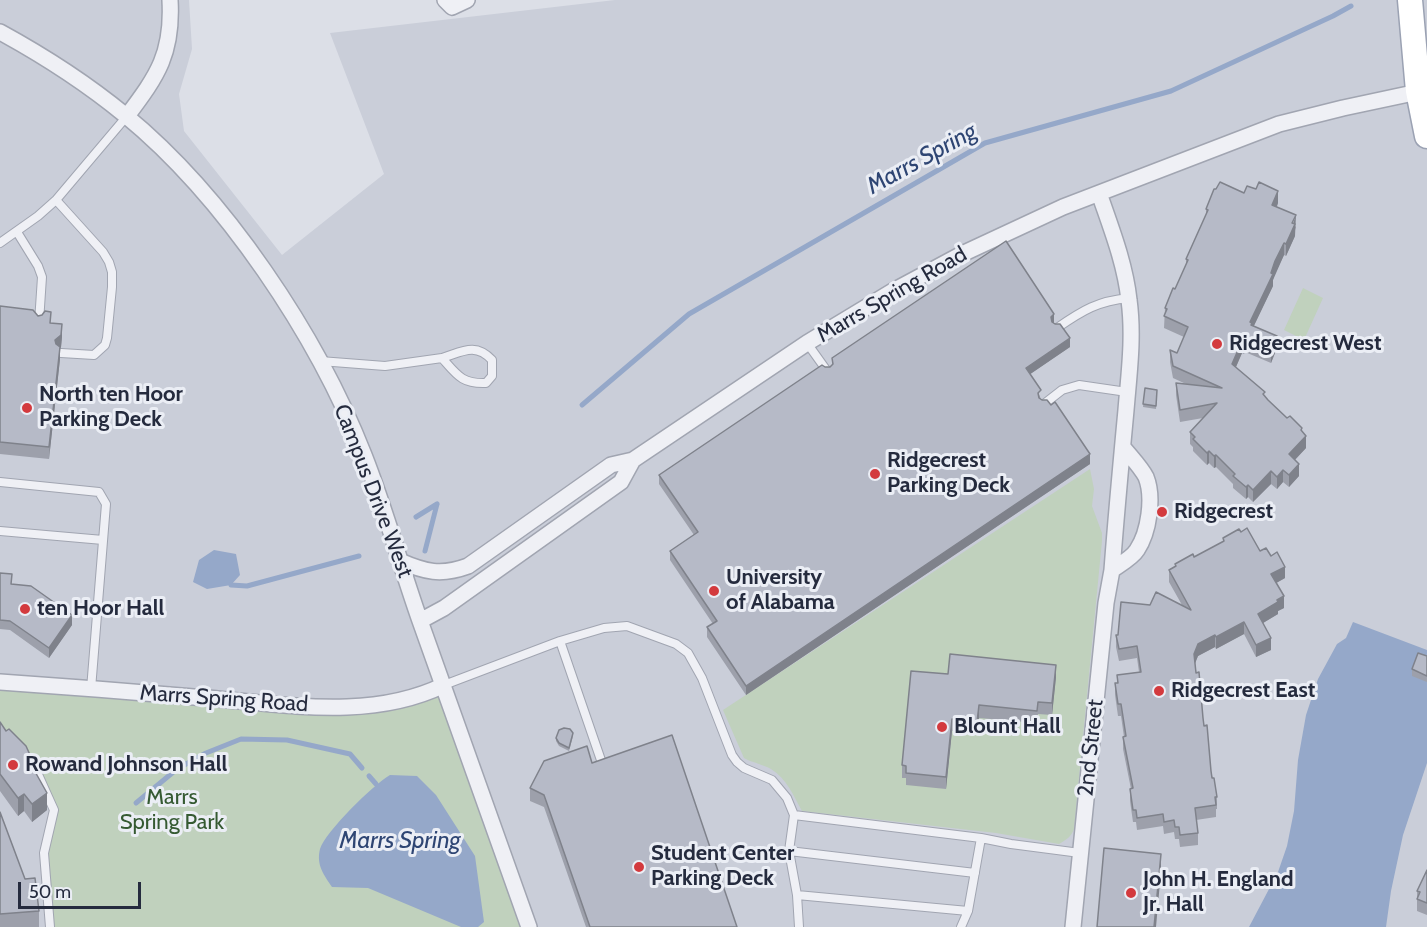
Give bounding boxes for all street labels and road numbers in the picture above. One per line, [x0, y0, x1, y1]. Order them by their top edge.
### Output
street label: Marrs Spring Road [812, 241, 972, 349]
street label: Campus Drive West [328, 401, 418, 581]
street label: Marrs Spring Road [139, 680, 309, 718]
street label: 2nd Street [1073, 698, 1109, 798]

